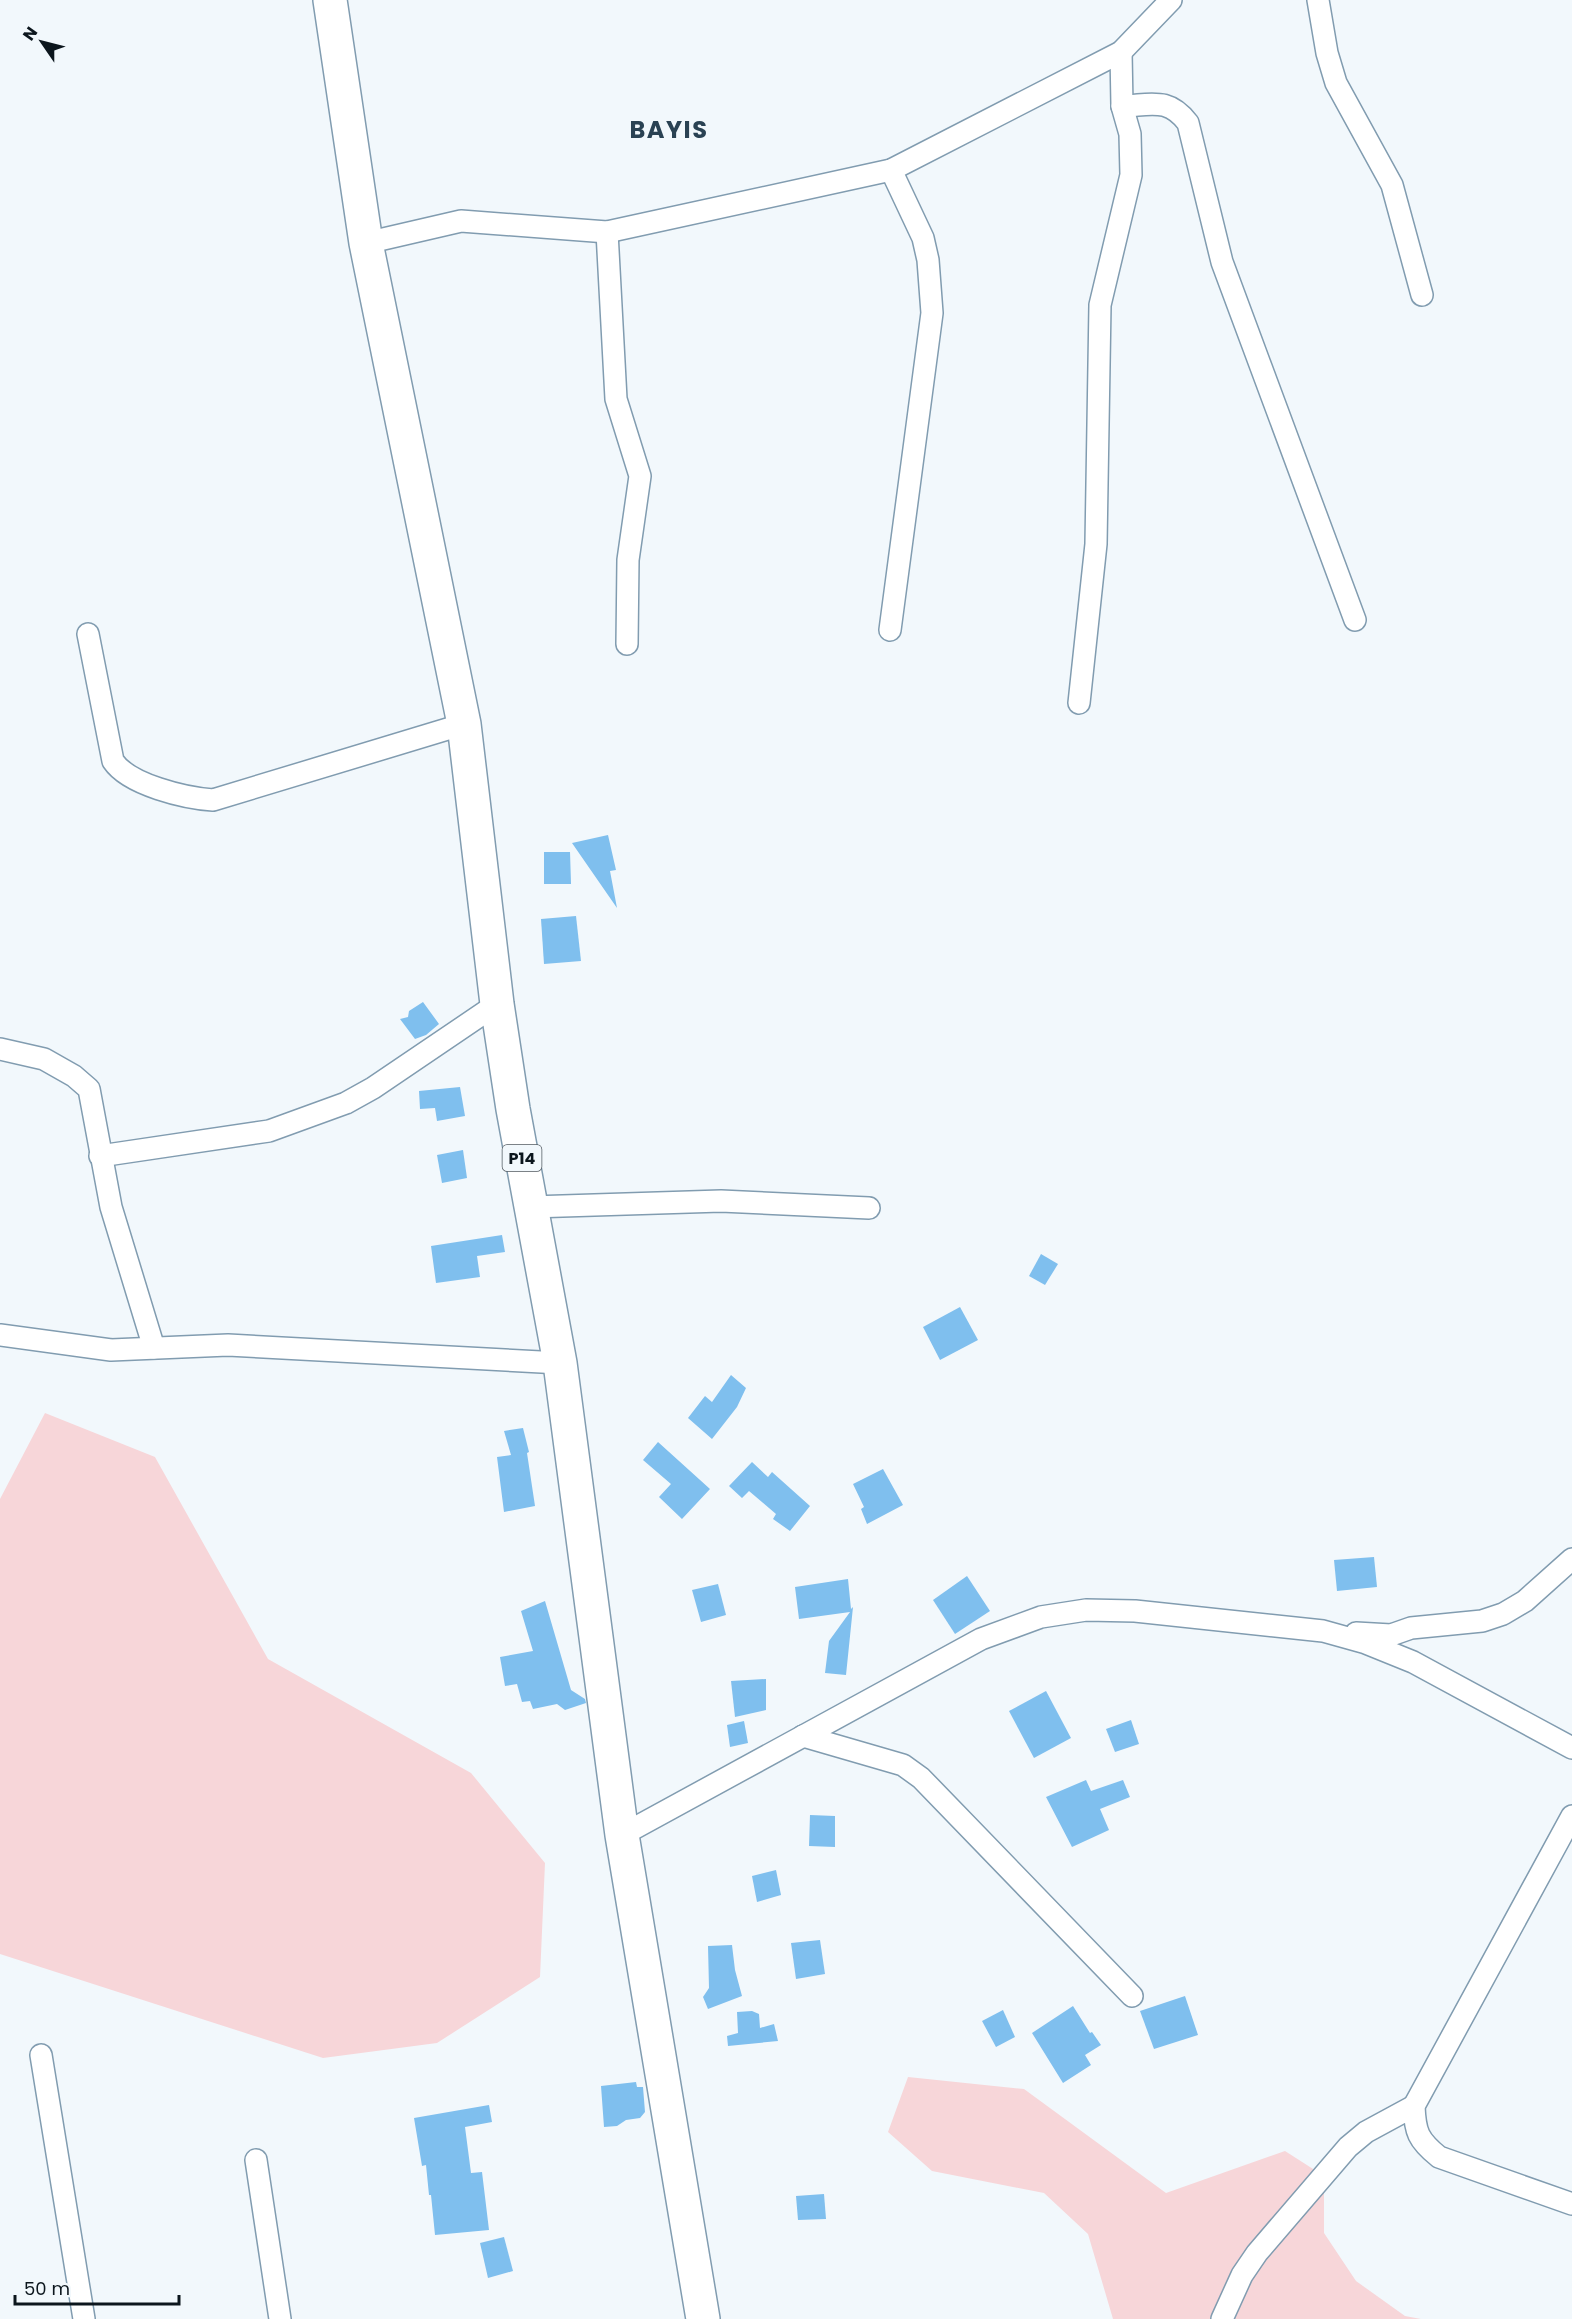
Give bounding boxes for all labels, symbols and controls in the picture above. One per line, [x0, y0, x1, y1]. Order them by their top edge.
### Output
north arrow [12, 12, 72, 72]
text: N [17, 22, 43, 45]
district label: BAYIS [630, 113, 708, 146]
road number: P14 [502, 1145, 542, 1171]
scale bar [15, 2268, 178, 2306]
text: 50 m [24, 2276, 70, 2301]

